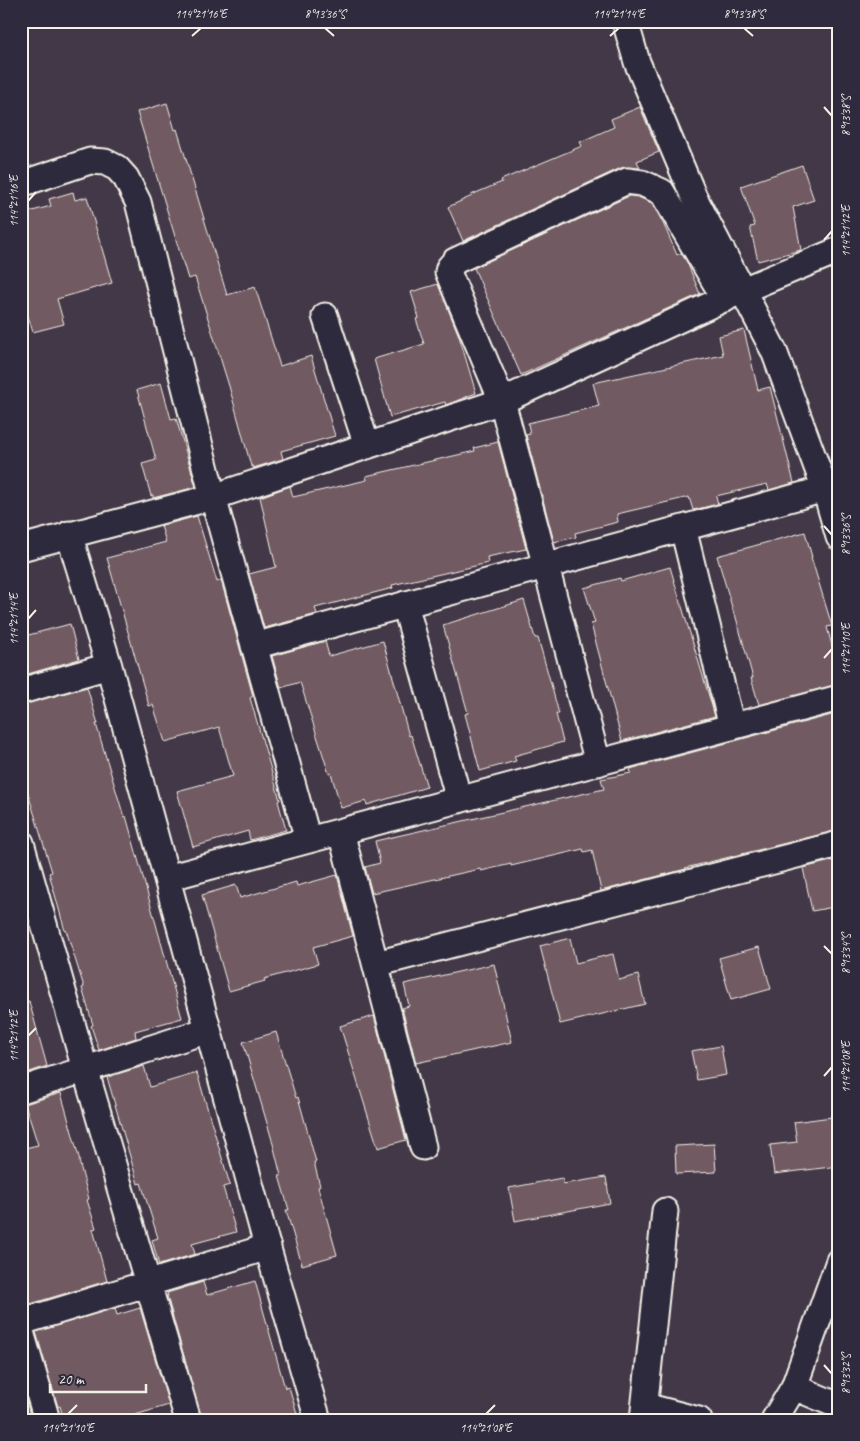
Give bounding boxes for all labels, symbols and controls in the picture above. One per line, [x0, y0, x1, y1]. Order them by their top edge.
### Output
text: 114°21'16"E [175, 6, 229, 22]
text: 8°13'36"S [305, 6, 347, 22]
text: 114°21'14"E [593, 6, 647, 22]
text: 8°13'38"S [724, 6, 766, 22]
text: 8°13'38"S [838, 94, 854, 136]
text: 114°21'16"E [6, 173, 22, 227]
text: 114°21'12"E [838, 203, 854, 257]
text: 8°13'36"S [838, 513, 854, 555]
text: 114°21'14"E [6, 591, 22, 645]
text: 114°21'10"E [838, 621, 854, 675]
text: 8°13'34"S [838, 932, 854, 974]
text: 114°21'12"E [6, 1008, 22, 1062]
text: 114°21'08"E [838, 1039, 854, 1093]
text: 8°13'32"S [838, 1352, 854, 1394]
scale bar [50, 1361, 146, 1393]
text: 20 m [58, 1370, 85, 1389]
text: 114°21'10"E [42, 1420, 96, 1436]
text: 114°21'08"E [460, 1420, 514, 1436]

